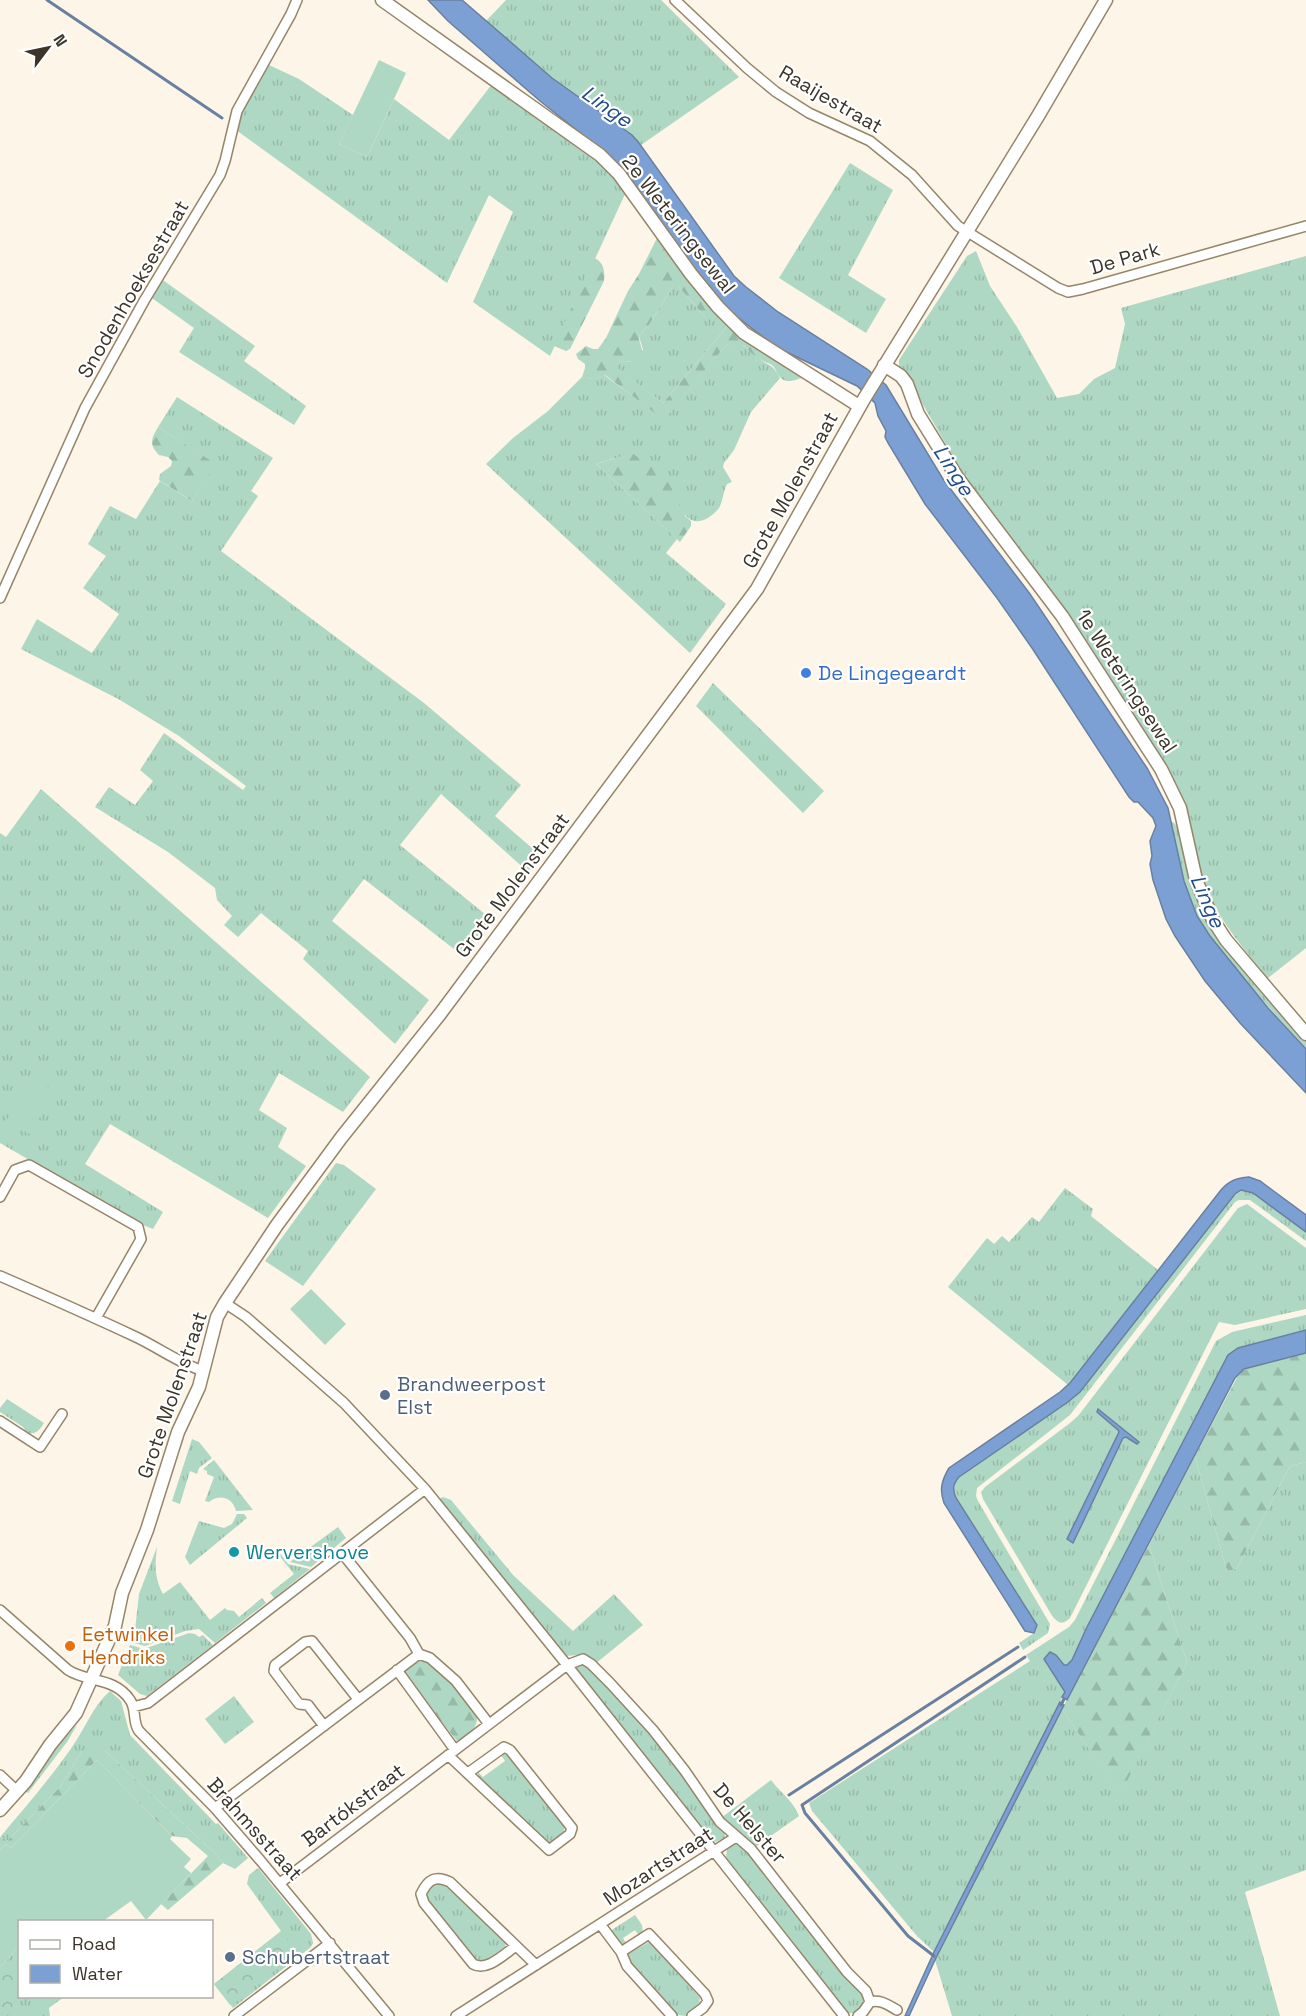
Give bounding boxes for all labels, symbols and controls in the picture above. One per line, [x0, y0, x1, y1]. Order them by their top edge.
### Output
north arrow [18, 18, 78, 78]
text: N [49, 30, 72, 50]
street label: Raaijestraat [774, 59, 888, 139]
water label: Linge [577, 79, 639, 134]
street label: 2e Weteringsewal [616, 149, 742, 299]
street label: Snodenhoeksestraat [71, 195, 195, 383]
street label: De Park [1087, 236, 1163, 280]
street label: Grote Molenstraat [736, 407, 844, 573]
water label: Linge [928, 439, 981, 502]
street label: 1e Weteringsewal [1071, 604, 1183, 758]
place label: De Lingegeardt [818, 660, 966, 686]
marker: De Lingegeardt [799, 666, 813, 680]
street label: Grote Molenstraat [449, 807, 575, 963]
water label: Linge [1184, 870, 1232, 933]
street label: Grote Molenstraat [131, 1308, 213, 1482]
place label: Brandweerpost Elst [397, 1371, 546, 1420]
marker: Brandweerpost Elst [378, 1388, 392, 1402]
place label: Wervershove [246, 1539, 369, 1565]
marker: Wervershove [227, 1545, 241, 1559]
place label: Eetwinkel Hendriks [82, 1621, 174, 1670]
marker: Eetwinkel Hendriks [63, 1639, 77, 1653]
street label: Bartókstraat [296, 1758, 410, 1852]
street label: Brahmsstraat [202, 1772, 308, 1886]
street label: De Helster [708, 1777, 792, 1869]
street label: Mozartstraat [598, 1821, 718, 1911]
legend [18, 1920, 213, 1998]
text: Road [72, 1932, 116, 1955]
place label: Schubertstraat [242, 1944, 390, 1970]
marker: Schubertstraat [223, 1950, 237, 1964]
text: Water [72, 1962, 123, 1985]

